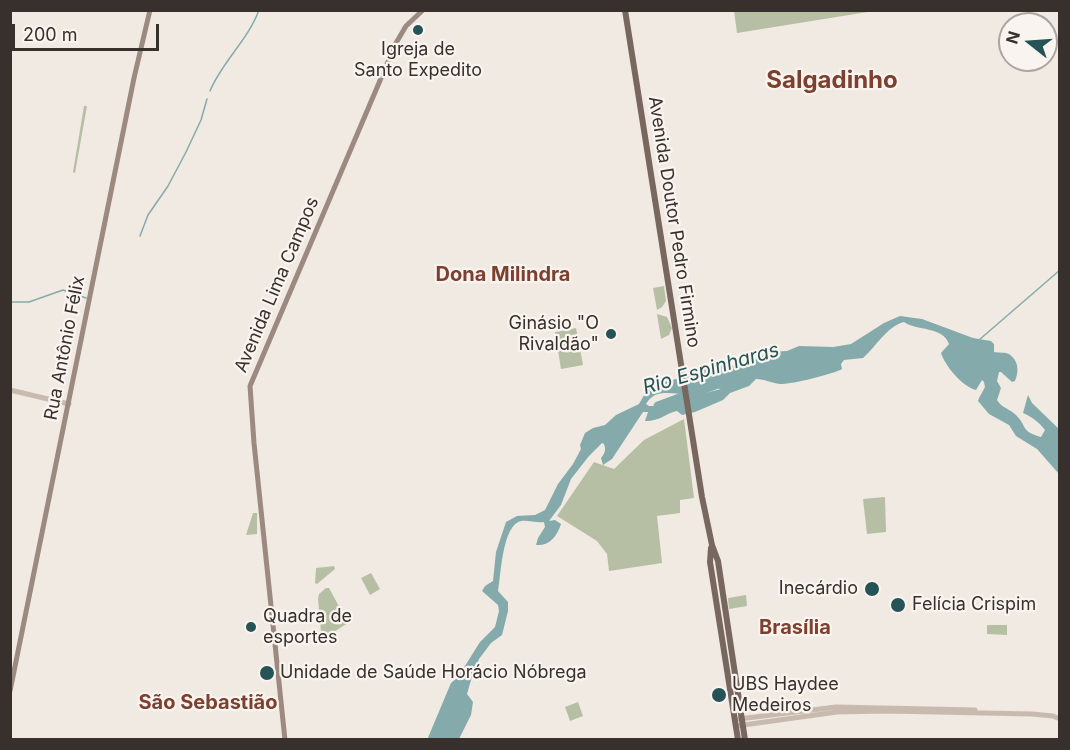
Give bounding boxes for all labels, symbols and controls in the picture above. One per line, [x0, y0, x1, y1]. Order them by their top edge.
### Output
scale bar [15, 12, 162, 50]
north arrow [998, 12, 1058, 72]
marker: Igreja de Santo Expedito [411, 23, 425, 37]
text: 200 m [23, 24, 78, 45]
text: N [1001, 29, 1024, 46]
place label: Igreja de Santo Expedito [354, 39, 482, 82]
district label: Salgadinho [766, 67, 898, 95]
street label: Avenida Doutor Pedro Firmino [643, 95, 705, 349]
street label: Avenida Lima Campos [230, 194, 324, 376]
district label: Dona Milindra [436, 263, 570, 287]
street label: Rua Antônio Félix [40, 274, 90, 422]
place label: Ginásio "O Rivaldão" [509, 313, 599, 356]
marker: Ginásio "O Rivaldão" [604, 327, 618, 341]
water label: Rio Espinharas [640, 338, 782, 400]
place label: Inecárdio [779, 578, 858, 600]
marker: Inecárdio [863, 580, 881, 598]
place label: Felícia Crispim [912, 594, 1036, 616]
marker: Felícia Crispim [889, 596, 907, 614]
place label: Quadra de esportes [263, 606, 352, 648]
district label: Brasília [759, 616, 831, 640]
marker: Quadra de esportes [244, 620, 258, 634]
place label: Unidade de Saúde Horácio Nóbrega [280, 662, 587, 684]
marker: Unidade de Saúde Horácio Nóbrega [258, 664, 276, 682]
place label: UBS Haydee Medeiros [732, 674, 839, 716]
marker: UBS Haydee Medeiros [710, 686, 728, 704]
district label: São Sebastião [139, 691, 277, 715]

